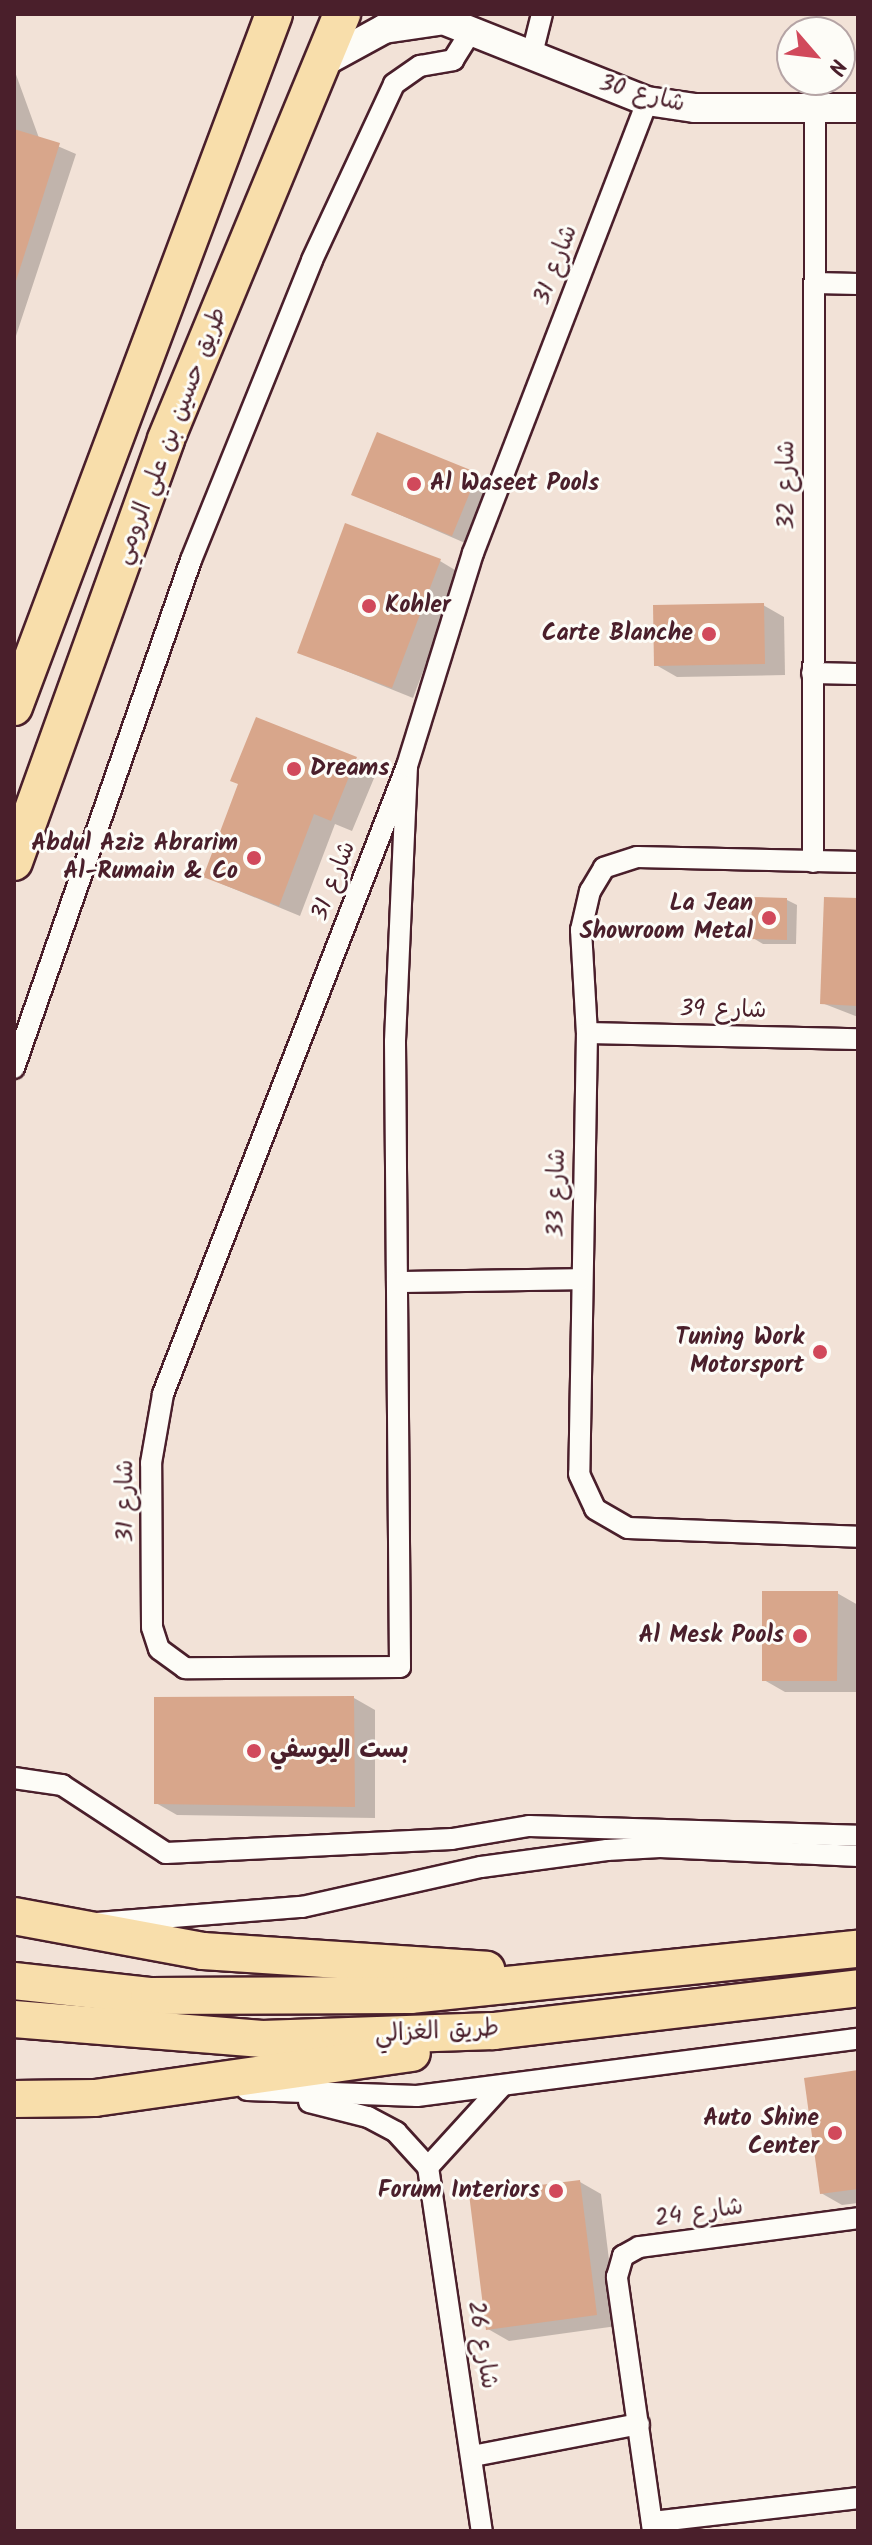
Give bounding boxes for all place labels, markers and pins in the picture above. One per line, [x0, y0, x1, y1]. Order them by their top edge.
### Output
place label: Al Waseet Pools [430, 470, 599, 498]
marker: Al Waseet Pools [405, 475, 423, 493]
place label: Kohler [385, 592, 451, 620]
marker: Kohler [360, 597, 378, 615]
place label: Carte Blanche [542, 620, 693, 648]
marker: Carte Blanche [700, 625, 718, 643]
place label: Dreams [310, 755, 389, 783]
marker: Dreams [285, 760, 303, 778]
place label: Abdul Aziz Abrarim Al-Rumain & Co [31, 830, 238, 886]
marker: Abdul Aziz Abrarim Al-Rumain & Co [245, 849, 263, 867]
place label: La Jean Showroom Metal [579, 890, 753, 946]
marker: La Jean Showroom Metal [760, 909, 778, 927]
place label: Tuning Work Motorsport [675, 1324, 804, 1380]
marker: Tuning Work Motorsport [811, 1343, 829, 1361]
place label: Al Mesk Pools [638, 1622, 784, 1650]
marker: Al Mesk Pools [791, 1627, 809, 1645]
place label: بست اليوسفي [270, 1737, 408, 1765]
marker: بست اليوسفي [245, 1742, 263, 1760]
place label: Auto Shine Center [703, 2105, 819, 2161]
marker: Auto Shine Center [826, 2124, 844, 2142]
place label: Forum Interiors [378, 2177, 540, 2205]
marker: Forum Interiors [547, 2182, 565, 2200]

